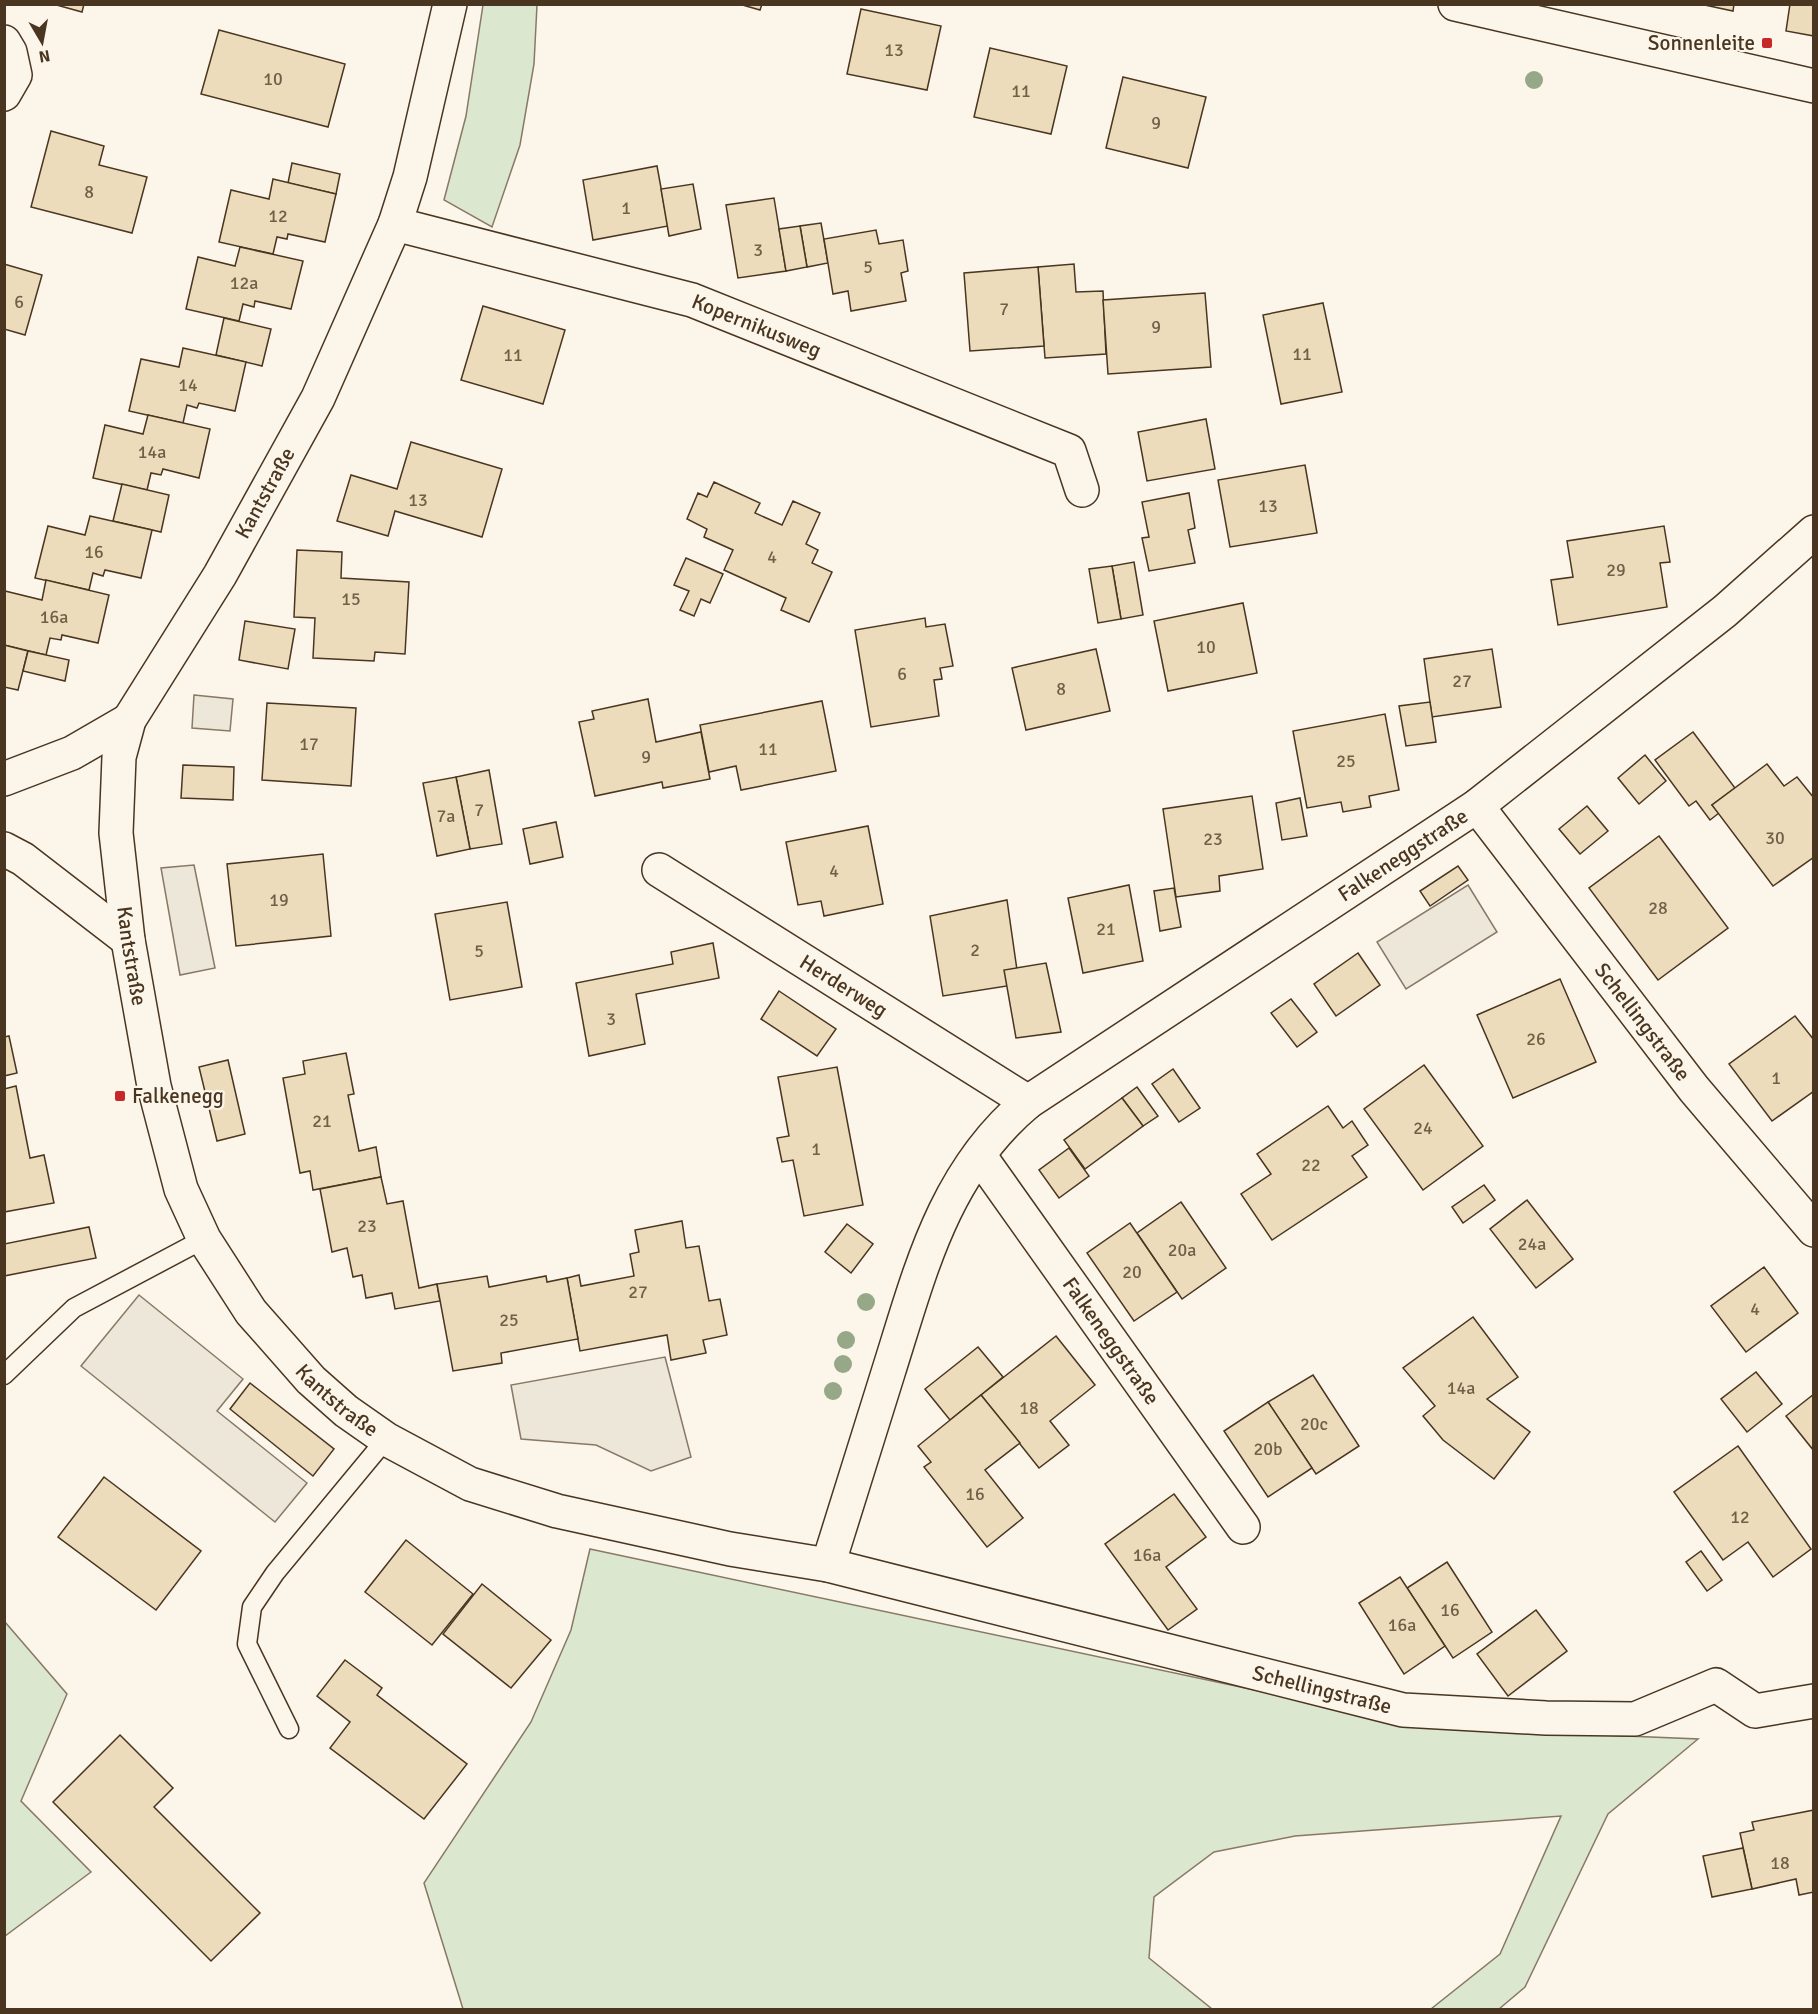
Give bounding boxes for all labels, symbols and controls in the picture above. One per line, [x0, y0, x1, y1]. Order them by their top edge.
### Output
north arrow [12, 12, 72, 72]
place label: Sonnenleite [1648, 30, 1755, 56]
marker: Sonnenleite [1760, 36, 1774, 50]
house number: 13 [884, 39, 904, 61]
text: N [37, 45, 52, 67]
house number: 10 [263, 68, 283, 90]
house number: 11 [1011, 80, 1031, 102]
house number: 9 [1151, 112, 1161, 134]
house number: 8 [84, 181, 94, 203]
house number: 1 [621, 197, 631, 219]
house number: 12 [268, 205, 288, 227]
house number: 3 [753, 239, 763, 261]
house number: 5 [863, 256, 873, 278]
house number: 12a [230, 272, 258, 294]
street label: Kopernikusweg [688, 288, 825, 363]
house number: 6 [14, 291, 24, 313]
house number: 7 [999, 298, 1009, 320]
house number: 9 [1151, 316, 1161, 338]
house number: 11 [1292, 343, 1312, 365]
house number: 11 [503, 344, 523, 366]
house number: 14 [178, 374, 198, 396]
house number: 14a [138, 441, 166, 463]
street label: Kantstraße [229, 443, 301, 543]
house number: 13 [408, 489, 428, 511]
house number: 13 [1258, 495, 1278, 517]
house number: 16 [84, 541, 104, 563]
house number: 4 [767, 546, 777, 568]
house number: 29 [1606, 559, 1626, 581]
house number: 15 [341, 588, 361, 610]
house number: 16a [40, 606, 68, 628]
house number: 10 [1196, 636, 1216, 658]
house number: 6 [897, 663, 907, 685]
house number: 27 [1452, 670, 1472, 692]
house number: 8 [1056, 678, 1066, 700]
house number: 17 [299, 733, 319, 755]
house number: 11 [758, 738, 778, 760]
house number: 9 [641, 746, 651, 768]
house number: 25 [1336, 750, 1356, 772]
house number: 7 [474, 799, 484, 821]
street label: Falkeneggstraße [1333, 803, 1473, 907]
house number: 7a [437, 805, 455, 827]
house number: 30 [1765, 827, 1785, 849]
house number: 23 [1203, 828, 1223, 850]
house number: 4 [829, 860, 839, 882]
house number: 19 [269, 889, 289, 911]
house number: 28 [1648, 897, 1668, 919]
street label: Kantstraße [111, 905, 152, 1008]
house number: 21 [1096, 918, 1116, 940]
house number: 2 [970, 939, 980, 961]
house number: 5 [474, 940, 484, 962]
street label: Herderweg [795, 949, 892, 1023]
street label: Schellingstraße [1589, 957, 1696, 1086]
house number: 3 [606, 1008, 616, 1030]
house number: 26 [1526, 1028, 1546, 1050]
house number: 1 [1771, 1067, 1781, 1089]
place label: Falkenegg [132, 1083, 224, 1109]
marker: Falkenegg [113, 1089, 127, 1103]
house number: 21 [312, 1110, 332, 1132]
house number: 24 [1413, 1117, 1433, 1139]
house number: 1 [811, 1138, 821, 1160]
house number: 22 [1301, 1154, 1321, 1176]
house number: 23 [357, 1215, 377, 1237]
house number: 24a [1518, 1233, 1546, 1255]
house number: 20a [1168, 1239, 1196, 1261]
house number: 20 [1122, 1261, 1142, 1283]
street label: Falkeneggstraße [1057, 1272, 1165, 1410]
house number: 27 [628, 1281, 648, 1303]
house number: 4 [1750, 1298, 1760, 1320]
house number: 25 [499, 1309, 519, 1331]
street label: Kantstraße [290, 1358, 383, 1443]
house number: 14a [1447, 1377, 1475, 1399]
house number: 18 [1019, 1397, 1039, 1419]
house number: 20c [1300, 1413, 1328, 1435]
house number: 20b [1254, 1438, 1282, 1460]
house number: 16 [965, 1483, 985, 1505]
house number: 12 [1730, 1506, 1750, 1528]
house number: 16a [1133, 1544, 1161, 1566]
house number: 16 [1440, 1599, 1460, 1621]
house number: 16a [1388, 1614, 1416, 1636]
street label: Schellingstraße [1250, 1660, 1394, 1720]
house number: 18 [1770, 1852, 1790, 1874]

